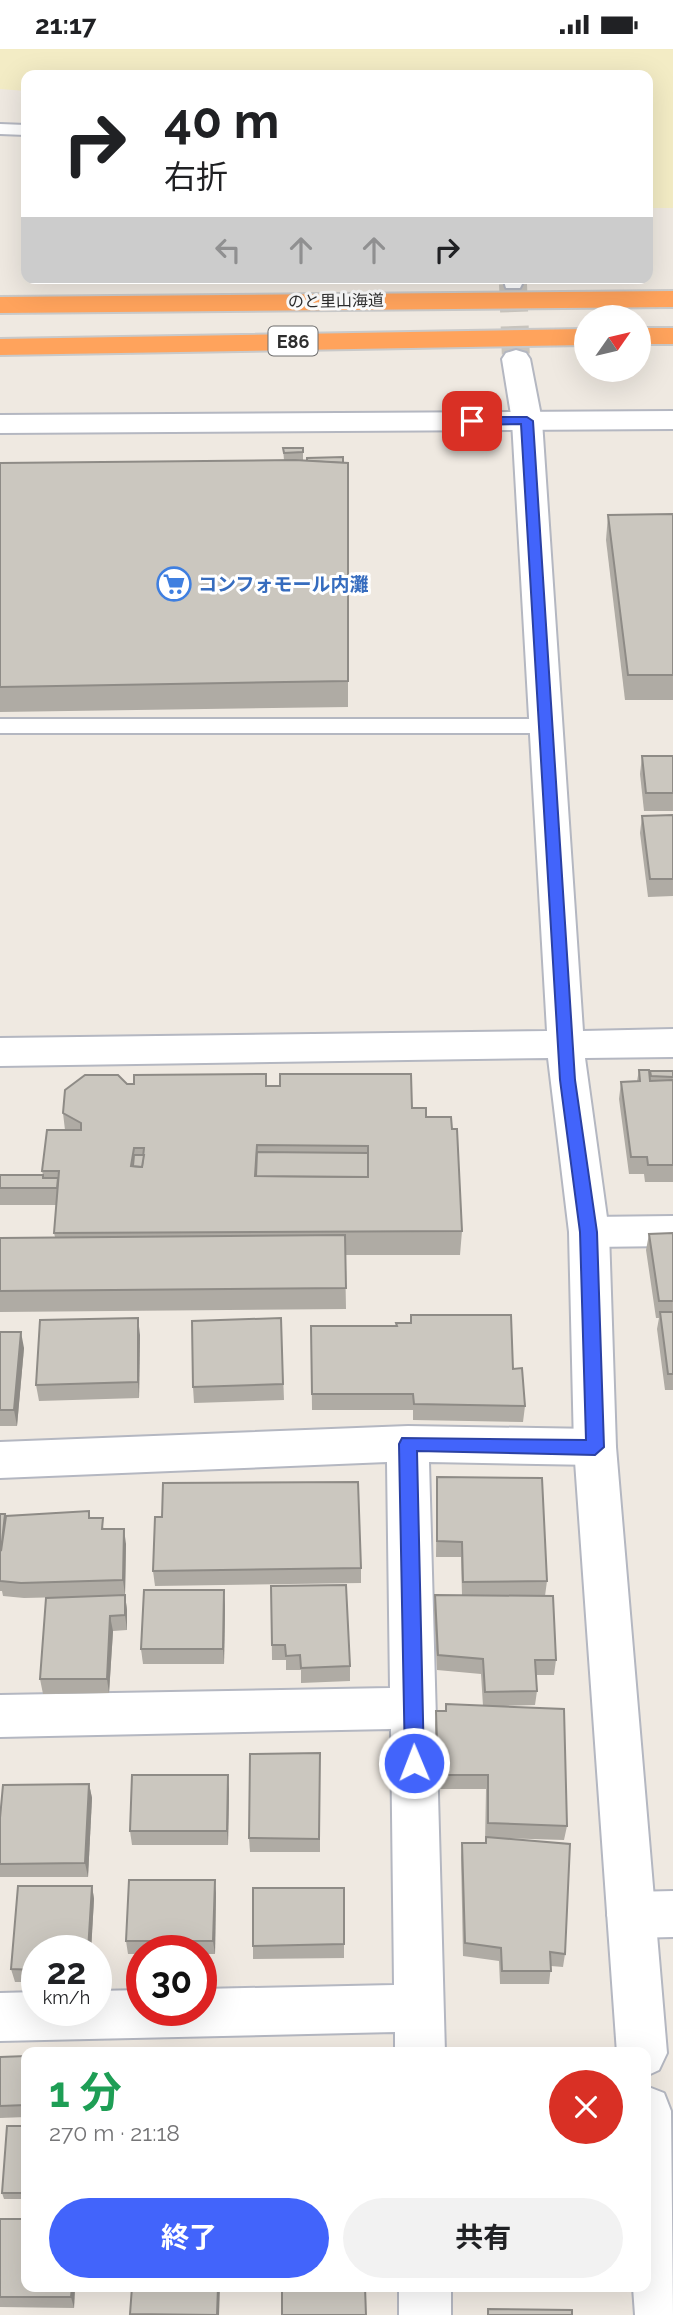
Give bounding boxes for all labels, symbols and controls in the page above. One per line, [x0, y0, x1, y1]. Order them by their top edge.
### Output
text: 21:17 [35, 10, 96, 40]
text: 40 m [164, 92, 279, 149]
icon: right [49, 98, 140, 189]
text: 右折 [164, 158, 228, 195]
icon: left [209, 231, 247, 269]
icon: ahead [282, 231, 320, 269]
icon: ahead [355, 231, 393, 269]
icon: right [428, 231, 466, 269]
street label: のと里山海道 [288, 291, 384, 311]
north arrow [574, 305, 651, 381]
map controls [574, 305, 651, 382]
road number: E86 [268, 327, 318, 355]
pin [442, 391, 502, 451]
icon: arrive [453, 402, 491, 440]
supermarket icon: コンフォモール内灘 [155, 565, 193, 603]
place label: コンフォモール内灘 [198, 573, 368, 595]
position arrow [377, 1726, 451, 1800]
speed limit sign: 30 [126, 1935, 217, 2026]
text: 22 [47, 1951, 86, 1992]
text: km/h [43, 1987, 90, 2008]
text: 1 分 [49, 2068, 122, 2117]
button: close [549, 2070, 623, 2144]
text: 270 m · 21:18 [49, 2119, 180, 2146]
button: 終了 [49, 2198, 329, 2278]
button: 共有 [343, 2198, 623, 2278]

